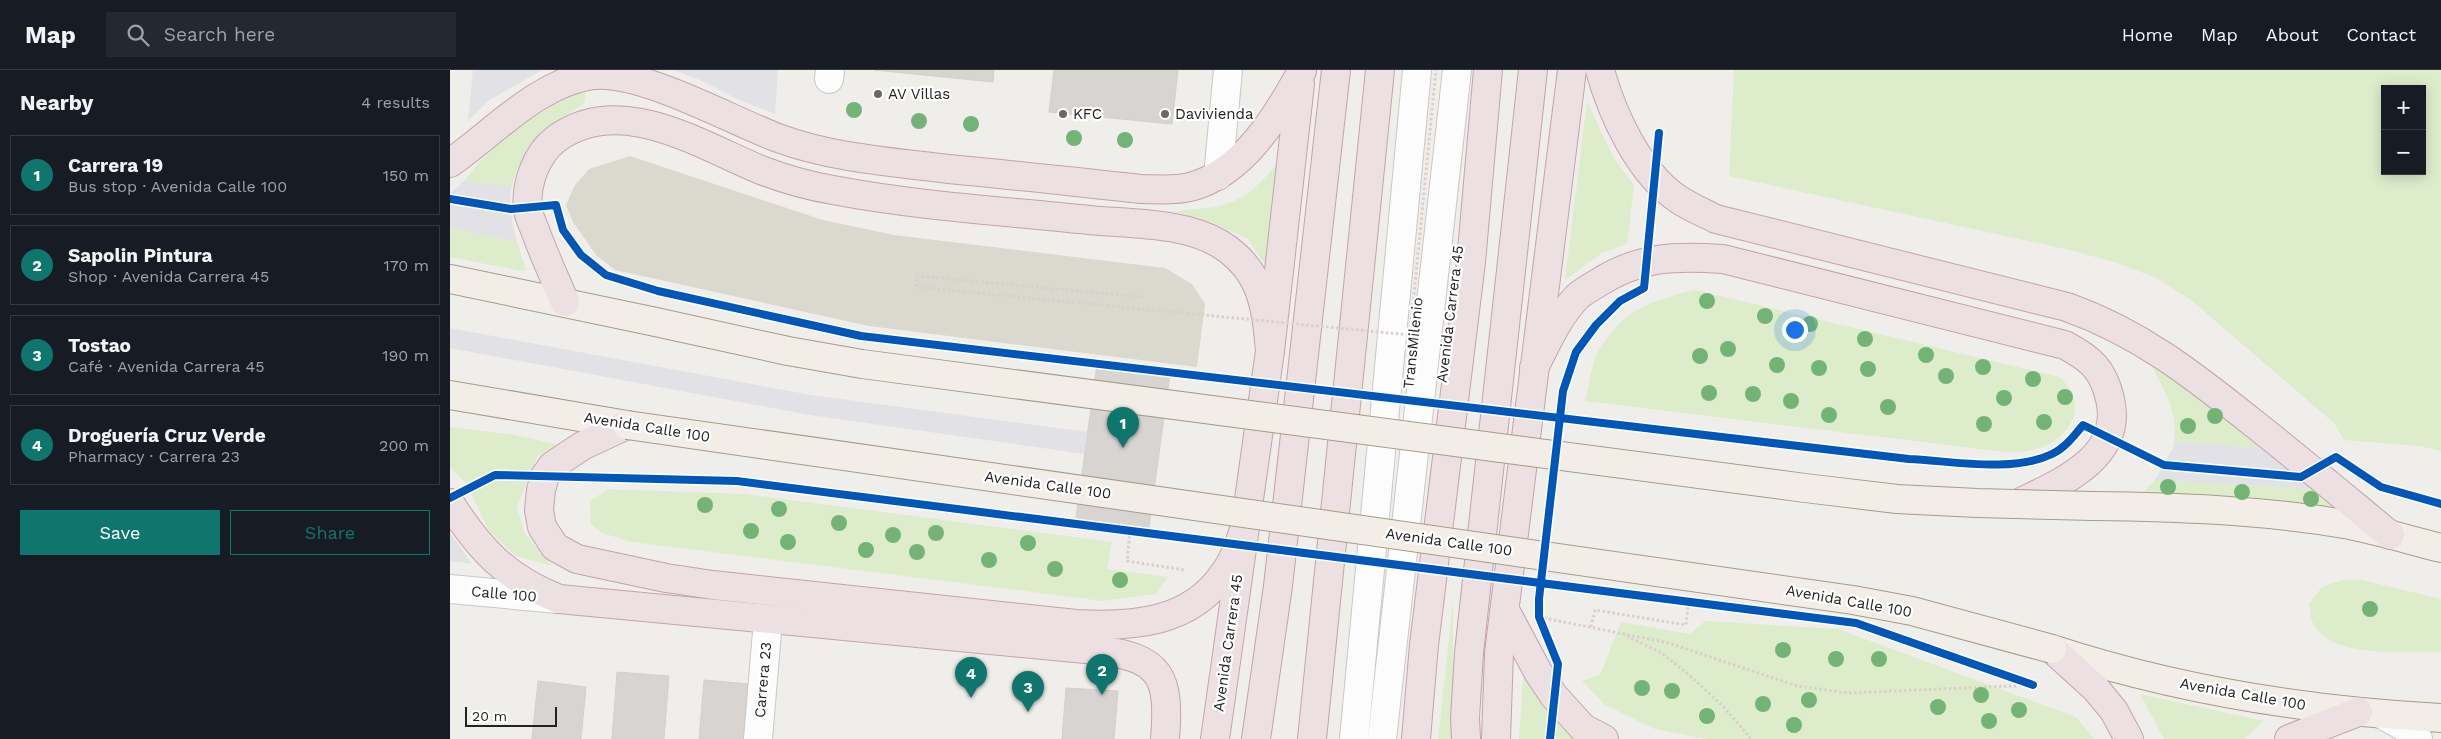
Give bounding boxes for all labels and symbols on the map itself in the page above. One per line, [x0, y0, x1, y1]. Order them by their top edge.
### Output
place label: AV Villas [888, 85, 950, 103]
marker: AV Villas [872, 88, 884, 100]
place label: KFC [1073, 105, 1102, 123]
place label: Davivienda [1175, 105, 1254, 123]
marker: KFC [1057, 108, 1069, 120]
marker: Davivienda [1159, 108, 1171, 120]
street label: Avenida Carrera 45 [1433, 244, 1467, 384]
street label: TransMilenio [1399, 296, 1427, 390]
your location [1782, 317, 1808, 343]
pin: 1 [1107, 407, 1139, 448]
street label: Avenida Calle 100 [583, 408, 711, 446]
street label: Avenida Calle 100 [983, 467, 1113, 503]
street label: Avenida Calle 100 [1384, 524, 1514, 560]
street label: Avenida Carrera 45 [1209, 573, 1247, 713]
street label: Avenida Calle 100 [1785, 581, 1913, 621]
street label: Calle 100 [470, 582, 538, 606]
street label: Carrera 23 [751, 641, 775, 719]
pin: 2 [1086, 654, 1118, 695]
pin: 4 [955, 657, 987, 698]
pin: 3 [1012, 671, 1044, 712]
street label: Avenida Calle 100 [2179, 674, 2307, 714]
scale bar [465, 704, 558, 727]

